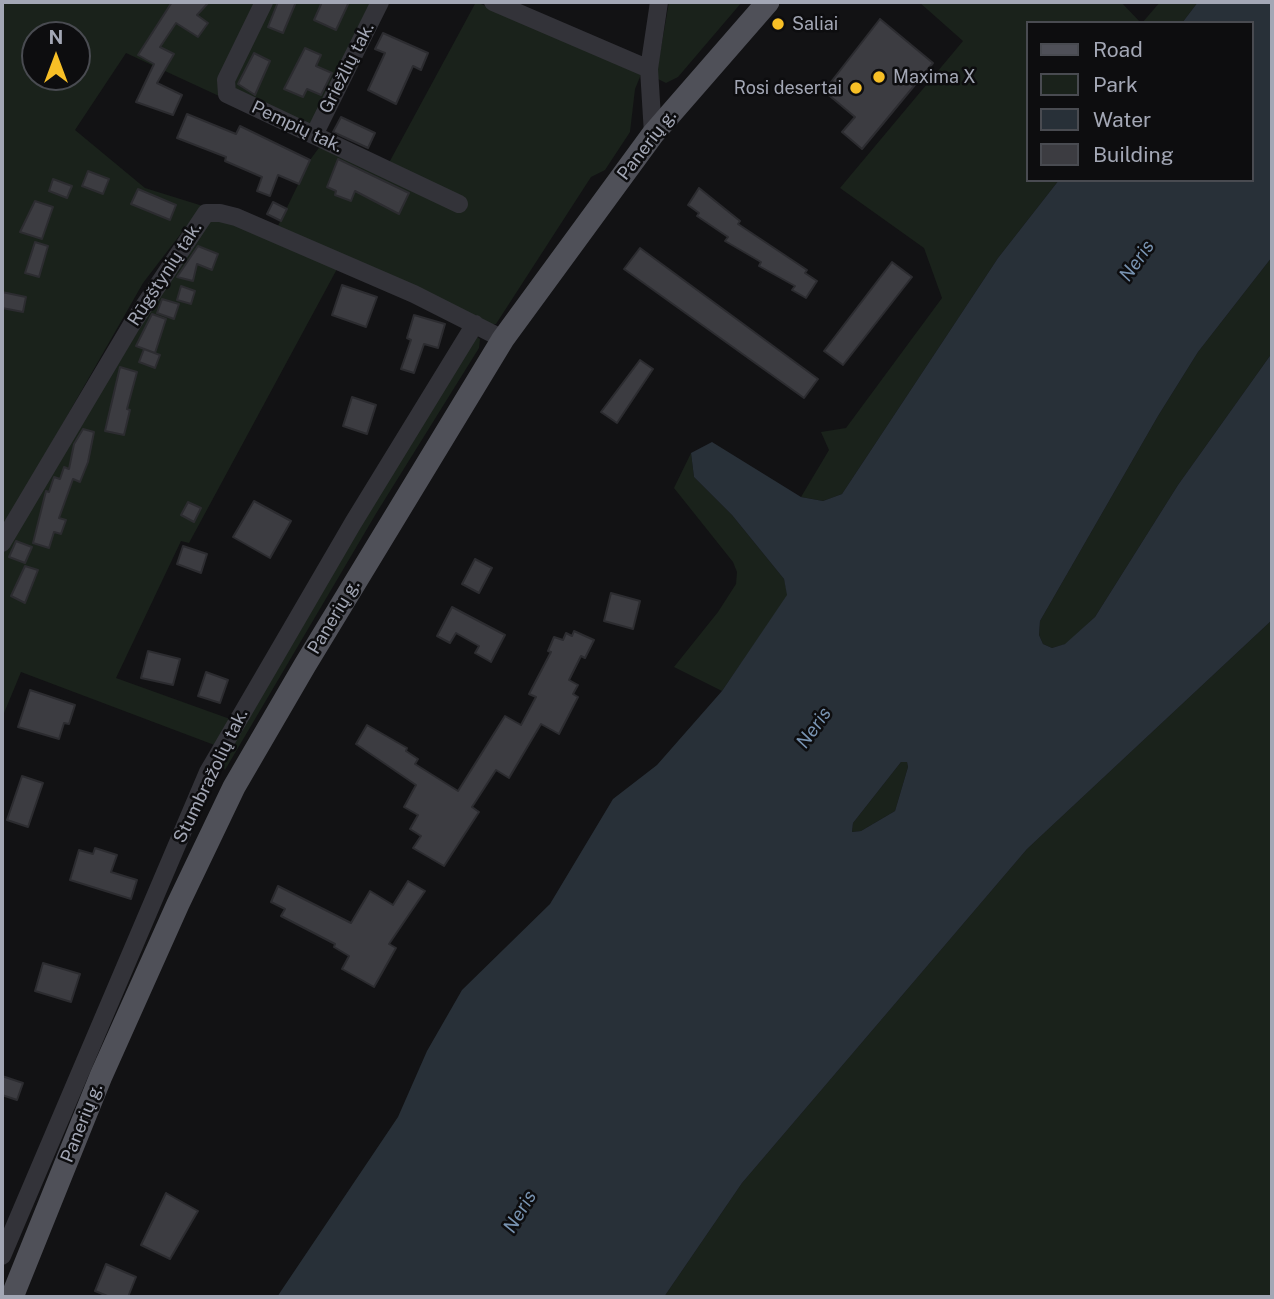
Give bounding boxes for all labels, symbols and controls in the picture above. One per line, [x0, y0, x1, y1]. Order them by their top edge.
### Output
place label: Saliai [792, 13, 838, 35]
marker: Saliai [770, 16, 786, 32]
street label: Griežlių tak. [315, 19, 379, 117]
north arrow [21, 21, 91, 91]
legend [1026, 21, 1253, 182]
text: N [49, 26, 63, 48]
text: Road [1093, 37, 1143, 62]
place label: Maxima X [893, 66, 976, 88]
marker: Maxima X [871, 69, 887, 85]
text: Park [1093, 72, 1138, 97]
place label: Rosi desertai [734, 77, 842, 99]
marker: Rosi desertai [848, 80, 864, 96]
street label: Pempių tak. [248, 96, 346, 158]
street label: Panerių g. [613, 105, 681, 185]
text: Water [1093, 107, 1151, 132]
text: Building [1093, 142, 1174, 167]
street label: Rūgštynių tak. [123, 218, 207, 330]
water label: Neris [1115, 236, 1159, 286]
street label: Panerių g. [303, 576, 365, 658]
water label: Neris [792, 703, 836, 753]
street label: Stumbražolių tak. [169, 705, 253, 847]
street label: Panerių g. [56, 1080, 108, 1166]
water label: Neris [499, 1187, 541, 1237]

